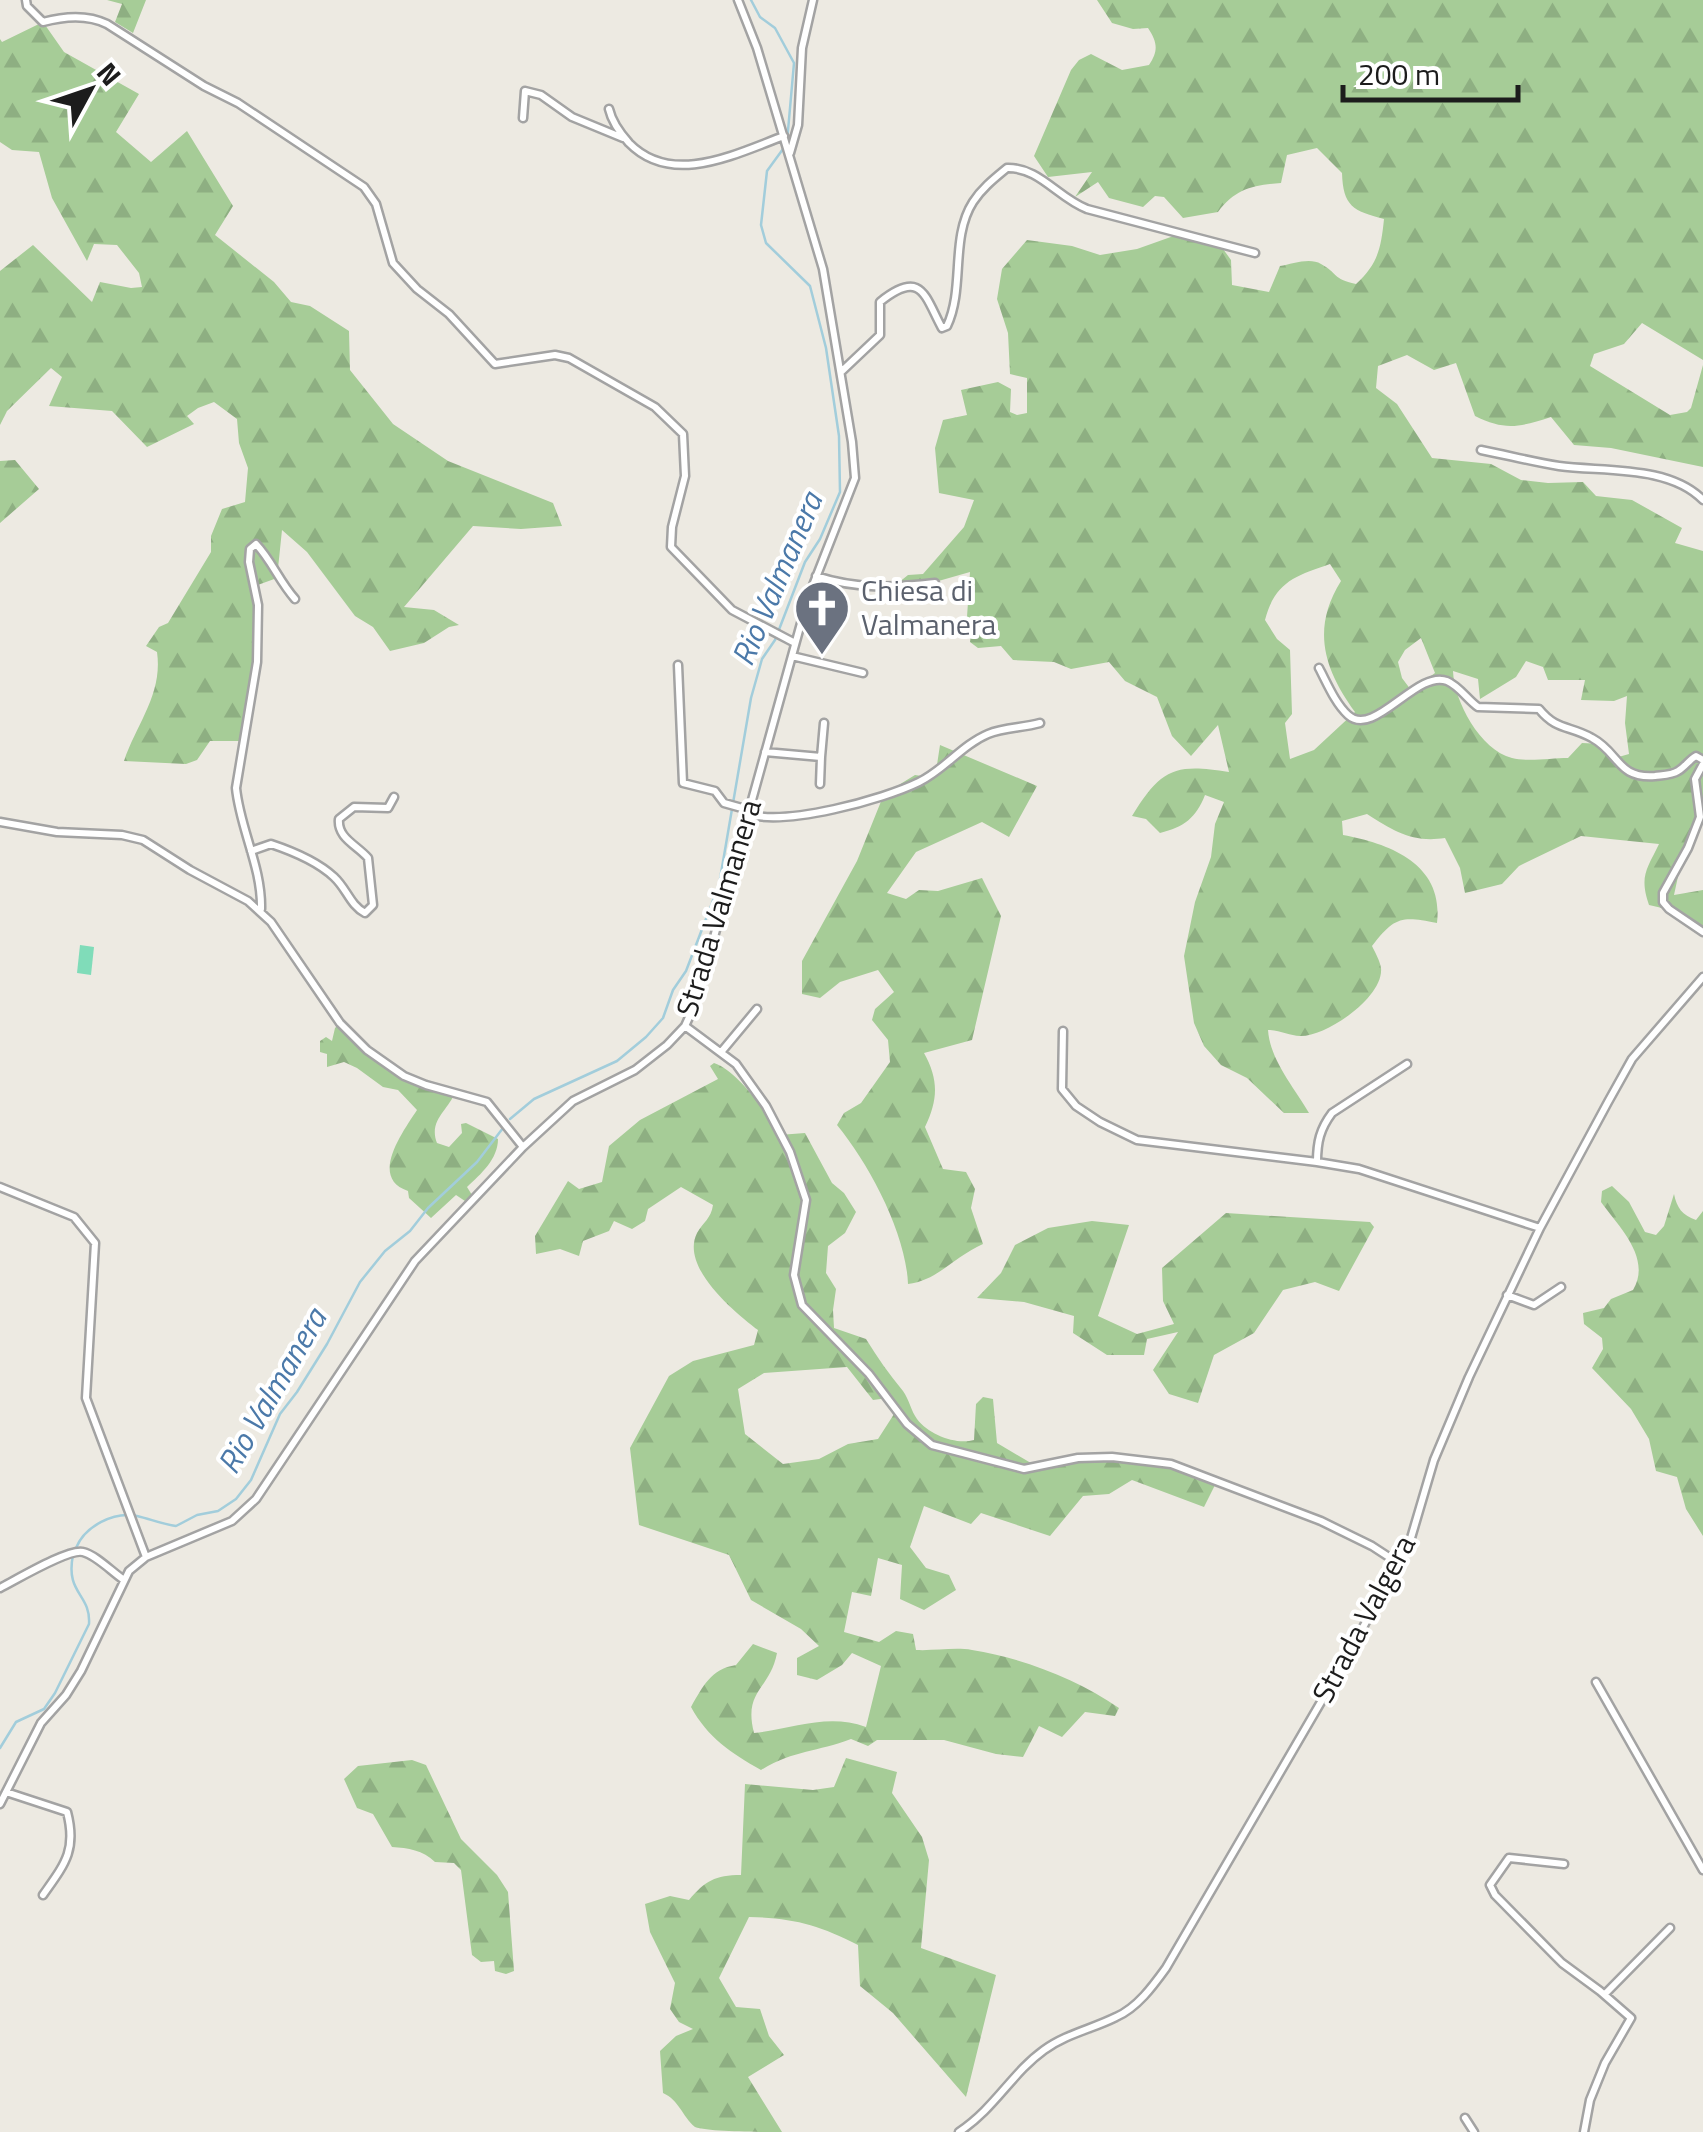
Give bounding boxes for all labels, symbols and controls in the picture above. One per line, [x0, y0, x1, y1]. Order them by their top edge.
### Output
north arrow [40, 40, 140, 140]
scale bar [1343, 40, 1518, 102]
text: 200 m [1358, 51, 1440, 97]
text: N [87, 52, 132, 95]
water label: Rio Valmanera [718, 483, 835, 673]
place label: Chiesa di Valmanera [861, 567, 996, 647]
church icon: Chiesa di Valmanera [792, 578, 852, 657]
street label: Strada Valmanera [663, 793, 773, 1022]
water label: Rio Valmanera [204, 1297, 339, 1482]
street label: Strada Valgera [1300, 1526, 1427, 1711]

